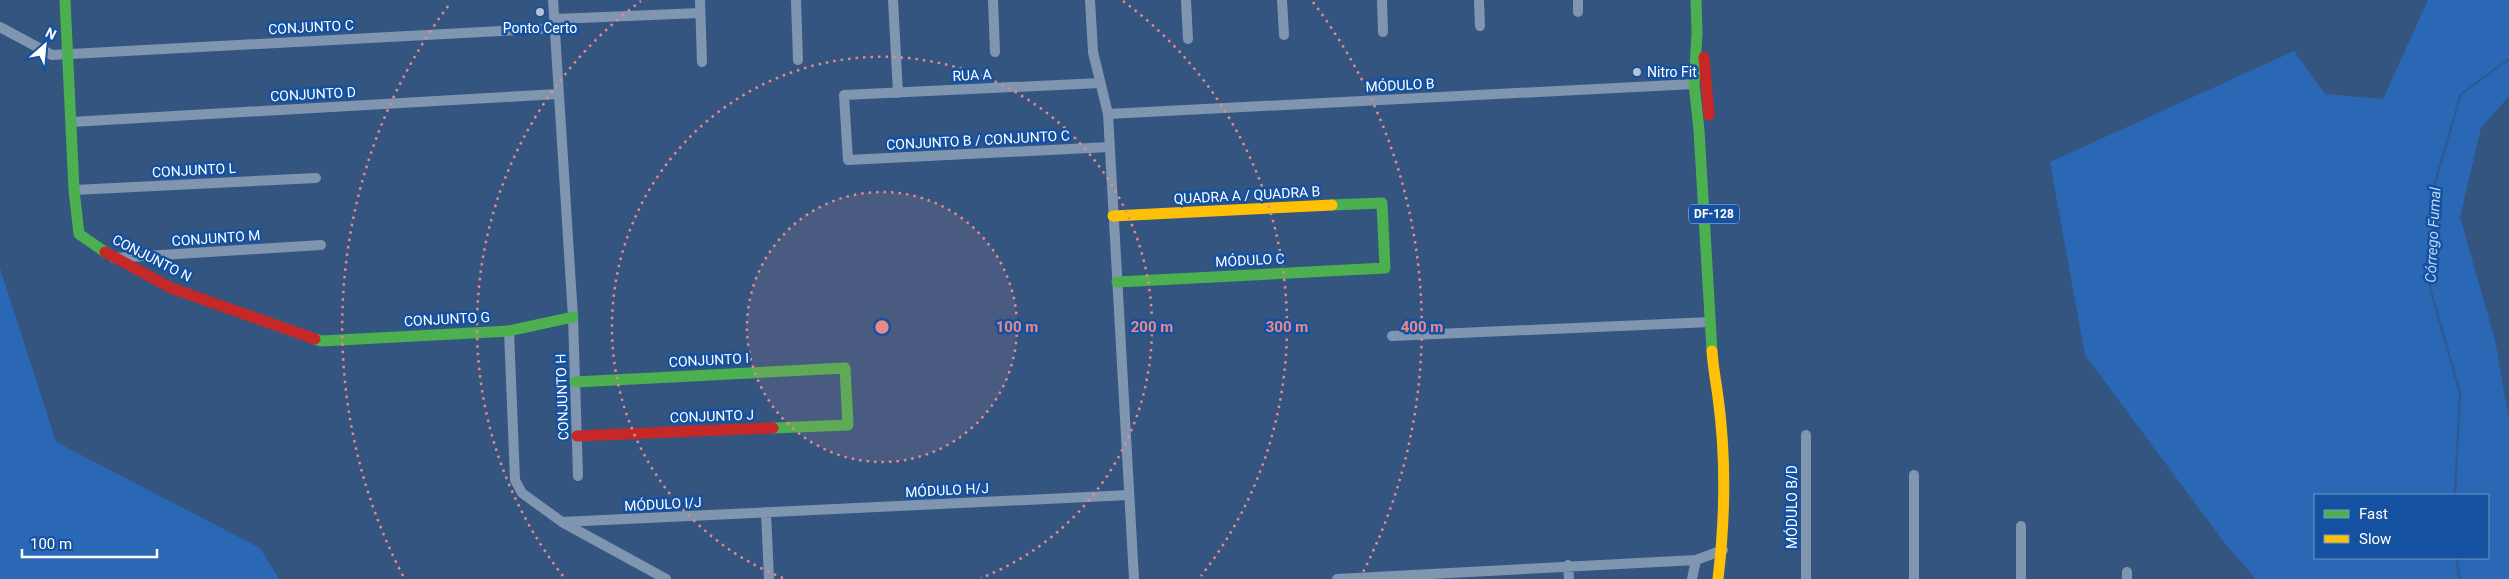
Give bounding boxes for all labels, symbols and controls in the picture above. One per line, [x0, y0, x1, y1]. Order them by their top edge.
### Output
marker: Ponto Certo [534, 6, 546, 18]
street label: CONJUNTO C [268, 17, 354, 37]
north arrow [20, 20, 70, 70]
place label: Ponto Certo [503, 20, 577, 36]
text: N [43, 24, 59, 43]
place label: Nitro Fit [1647, 64, 1697, 80]
street label: RUA A [952, 66, 992, 84]
marker: Nitro Fit [1631, 66, 1643, 78]
street label: MÓDULO B [1365, 74, 1435, 95]
street label: CONJUNTO D [270, 84, 356, 104]
street label: CONJUNTO B / CONJUNTO C [886, 127, 1070, 153]
street label: CONJUNTO L [152, 160, 237, 180]
street label: QUADRA A / QUADRA B [1173, 183, 1321, 207]
water label: Córrego Fumal [2422, 186, 2445, 283]
road number: DF-128 [1689, 204, 1739, 223]
street label: CONJUNTO M [171, 227, 261, 249]
street label: CONJUNTO N [110, 231, 194, 285]
street label: MÓDULO C [1215, 249, 1285, 270]
street label: CONJUNTO G [404, 309, 490, 329]
centre of rings [873, 318, 891, 336]
text: 100 m [996, 318, 1038, 336]
text: 200 m [1131, 318, 1173, 336]
text: 300 m [1266, 318, 1308, 336]
text: 400 m [1401, 318, 1443, 336]
street label: CONJUNTO I [668, 350, 750, 370]
street label: CONJUNTO H [552, 353, 572, 441]
street label: CONJUNTO J [670, 407, 754, 425]
street label: MÓDULO B/D [1783, 465, 1800, 549]
street label: MÓDULO H/J [905, 479, 989, 500]
street label: MÓDULO I/J [624, 493, 702, 514]
legend [2314, 494, 2489, 559]
text: Fast [2359, 505, 2388, 523]
scale bar [22, 526, 158, 558]
text: Slow [2359, 530, 2391, 548]
text: 100 m [30, 535, 72, 553]

